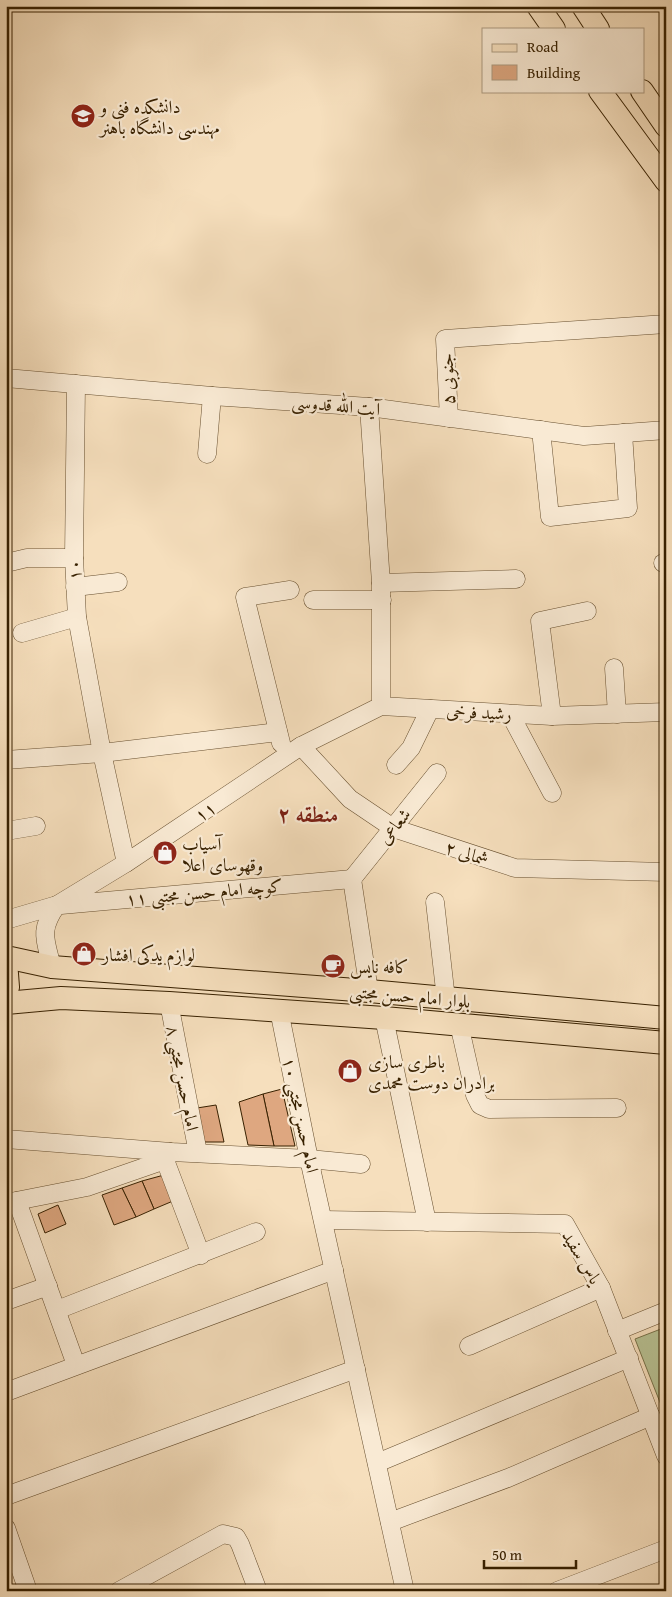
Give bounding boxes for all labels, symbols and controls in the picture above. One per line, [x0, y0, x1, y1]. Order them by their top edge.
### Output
legend [482, 28, 644, 92]
text: Road [527, 36, 558, 57]
text: Building [527, 62, 581, 83]
place label: دانشکده فنی و مهندسی دانشگاه باهنر [98, 93, 220, 141]
school or university icon: دانشکده فنی و مهندسی دانشگاه باهنر [70, 103, 96, 129]
street label: ۵ جنوبی [433, 353, 461, 405]
street label: آیت الله قدوسی [291, 388, 383, 422]
street label: ۱۰ [60, 559, 88, 581]
street label: رشید فرخی [446, 697, 512, 727]
street label: ۱۱ [189, 794, 221, 828]
district label: منطقه ۲ [278, 798, 338, 830]
street label: شعاعی [371, 802, 417, 850]
place label: آسیاب وقهوسای اعلا [182, 830, 263, 878]
street label: ۲ شمالی [442, 833, 492, 873]
shop icon: آسیاب وقهوسای اعلا [152, 840, 178, 866]
street label: کوچه امام حسن مجتبی ۱۱ [124, 872, 284, 915]
shop icon: لوازم یدکی افشار [71, 941, 97, 967]
place label: لوازم یدکی افشار [100, 941, 195, 971]
cafe icon: کافه نایس [320, 953, 346, 979]
place label: کافه نایس [350, 953, 409, 980]
street label: بلوار امام حسن مجتبی [348, 977, 472, 1018]
street label: امام حسن مجتبی ۸ [157, 1023, 206, 1134]
place label: باطری سازی برادران دوست محمدی [368, 1048, 495, 1096]
street label: امام حسن مجتبی ۱۰ [273, 1055, 326, 1176]
shop icon: باطری سازی برادران دوست محمدی [337, 1058, 363, 1084]
street label: یاس سفید [555, 1225, 610, 1291]
scale bar [484, 1537, 577, 1569]
text: 50 m [492, 1544, 523, 1565]

